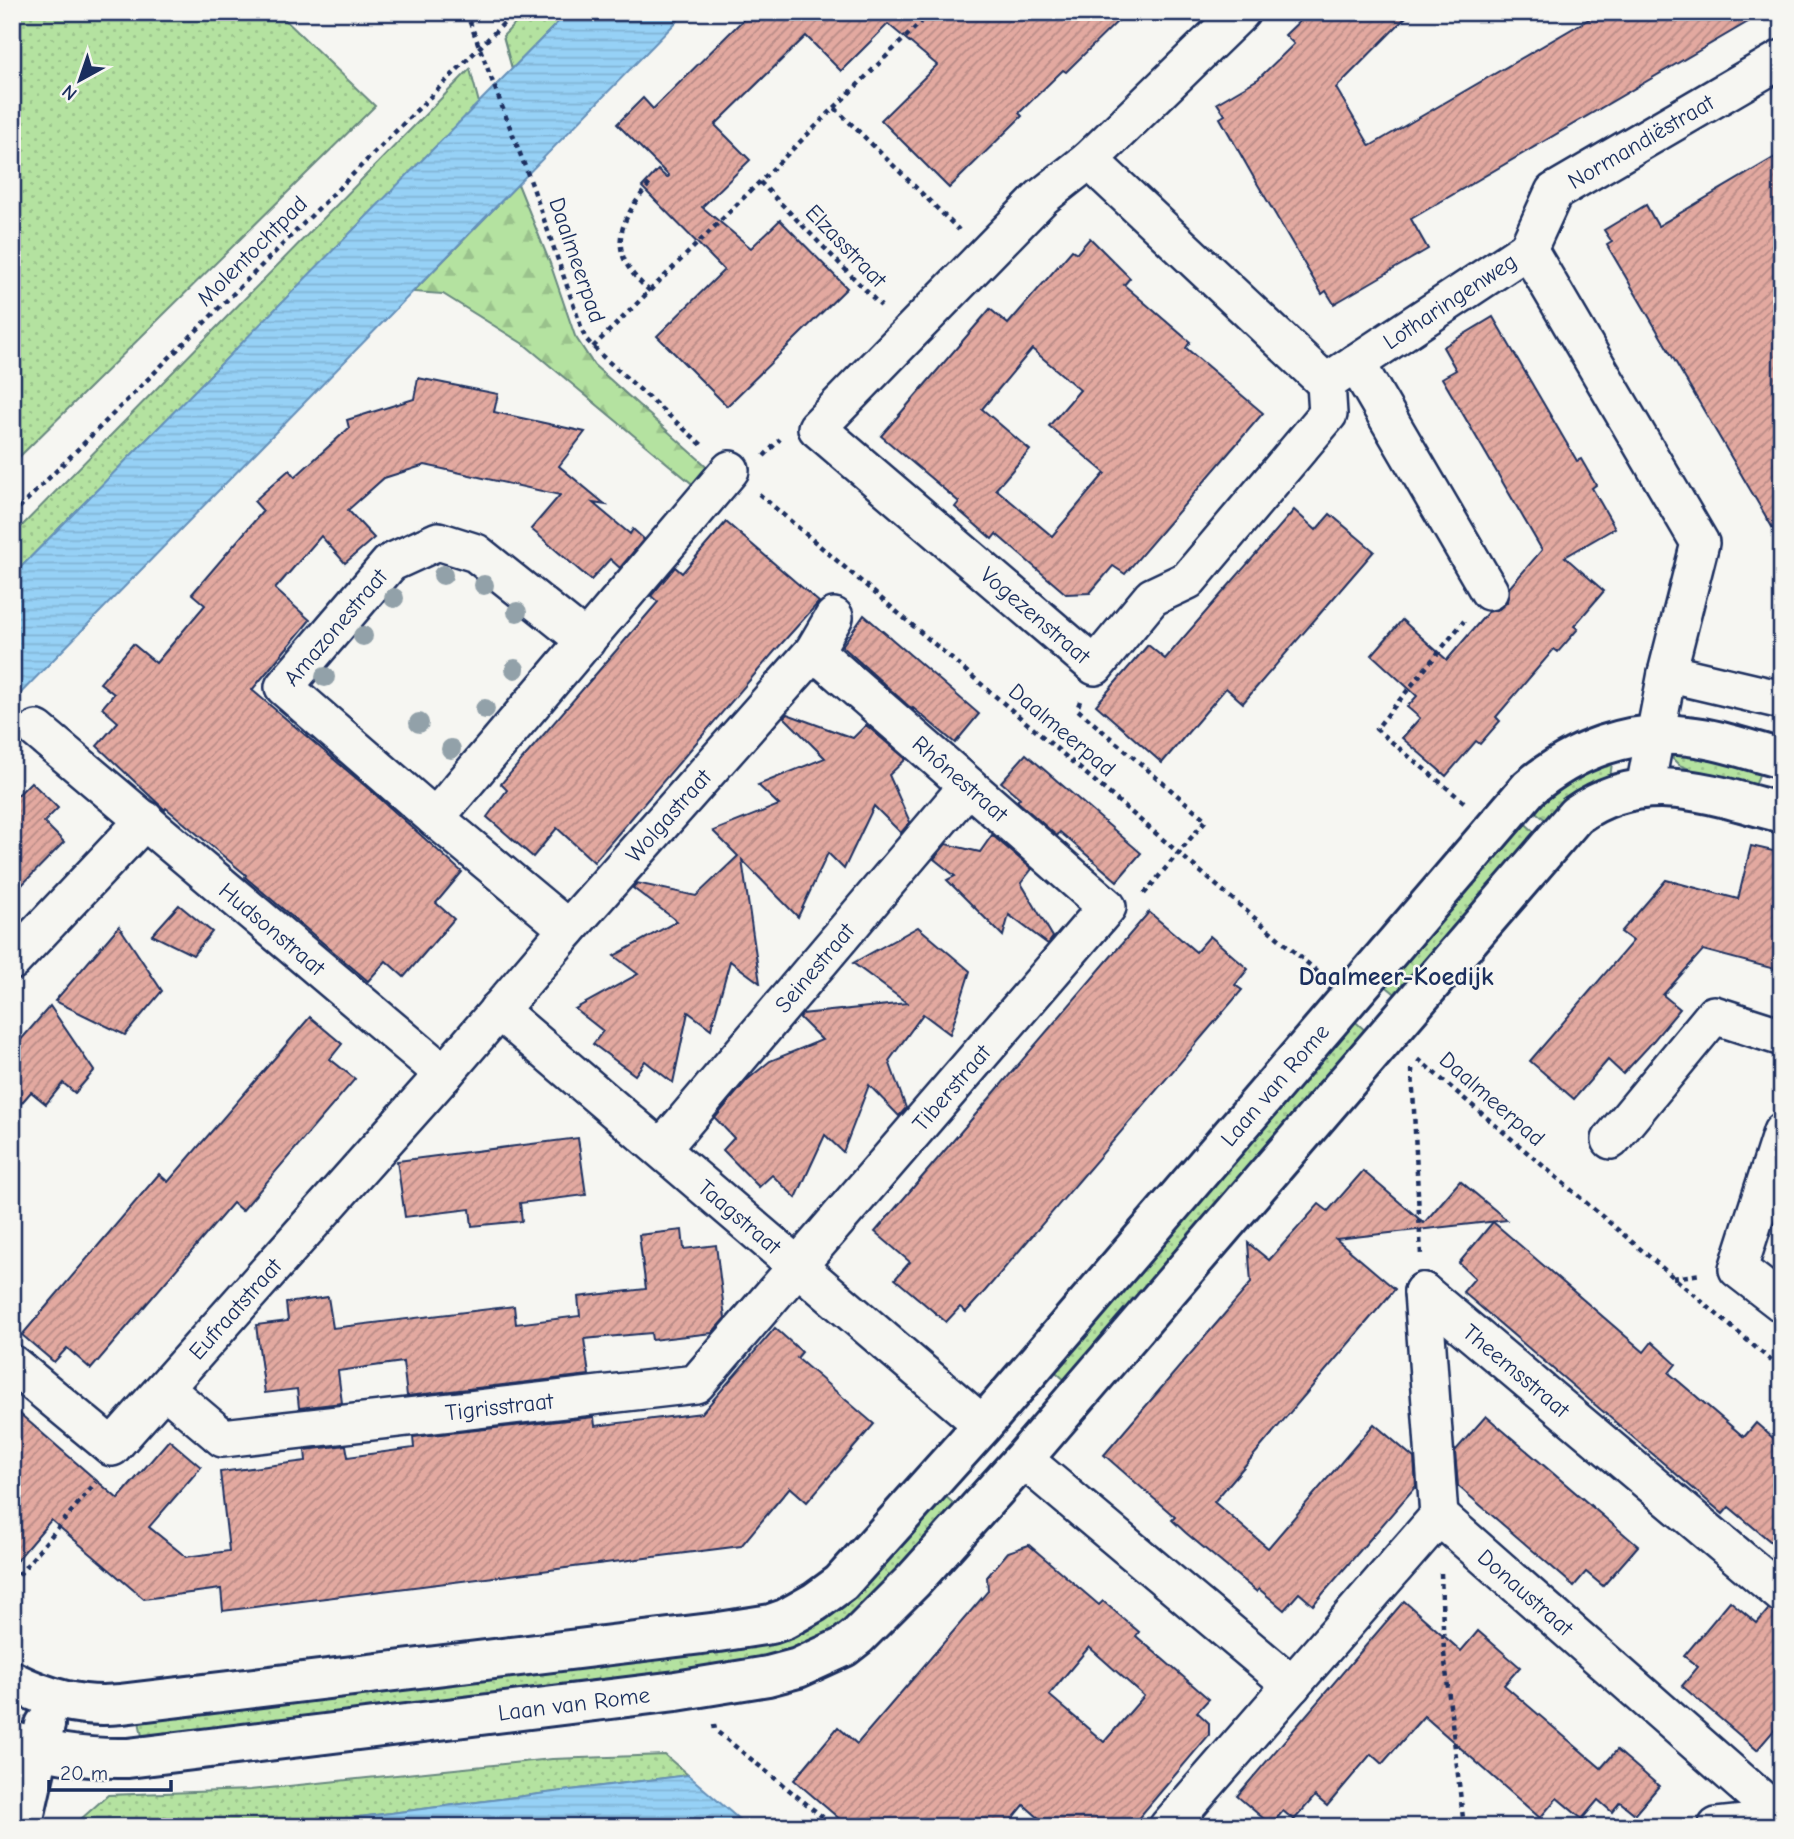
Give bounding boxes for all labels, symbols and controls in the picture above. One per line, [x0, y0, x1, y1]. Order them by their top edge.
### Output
north arrow [46, 46, 116, 116]
text: N [58, 80, 82, 105]
street label: Normandiëstraat [1563, 88, 1720, 194]
street label: Molentochtpad [191, 190, 313, 312]
street label: Daalmeerpad [543, 194, 611, 326]
street label: Elzasstraat [800, 199, 893, 294]
street label: Lotharingenweg [1378, 247, 1522, 355]
street label: Vogezenstraat [975, 561, 1097, 670]
street label: Amazonestraat [278, 562, 394, 691]
street label: Daalmeerpad [1003, 678, 1121, 782]
street label: Rhônestraat [907, 730, 1014, 829]
street label: Wolgastraat [620, 762, 718, 868]
street label: Hudsonstraat [214, 876, 332, 982]
street label: Seinestraat [769, 916, 861, 1018]
district label: Daalmeer-Koedijk [1298, 962, 1494, 992]
street label: Laan van Rome [1215, 1018, 1335, 1152]
street label: Tiberstraat [907, 1038, 997, 1137]
street label: Daalmeerpad [1434, 1046, 1550, 1152]
street label: Taagstraat [692, 1174, 788, 1261]
street label: Eufraatstraat [183, 1252, 288, 1365]
street label: Theemsstraat [1457, 1318, 1576, 1424]
street label: Tigrisstraat [444, 1387, 556, 1426]
street label: Donaustraat [1472, 1543, 1580, 1642]
street label: Laan van Rome [496, 1681, 651, 1726]
scale bar [49, 1748, 172, 1792]
text: 20 m [60, 1761, 108, 1785]

